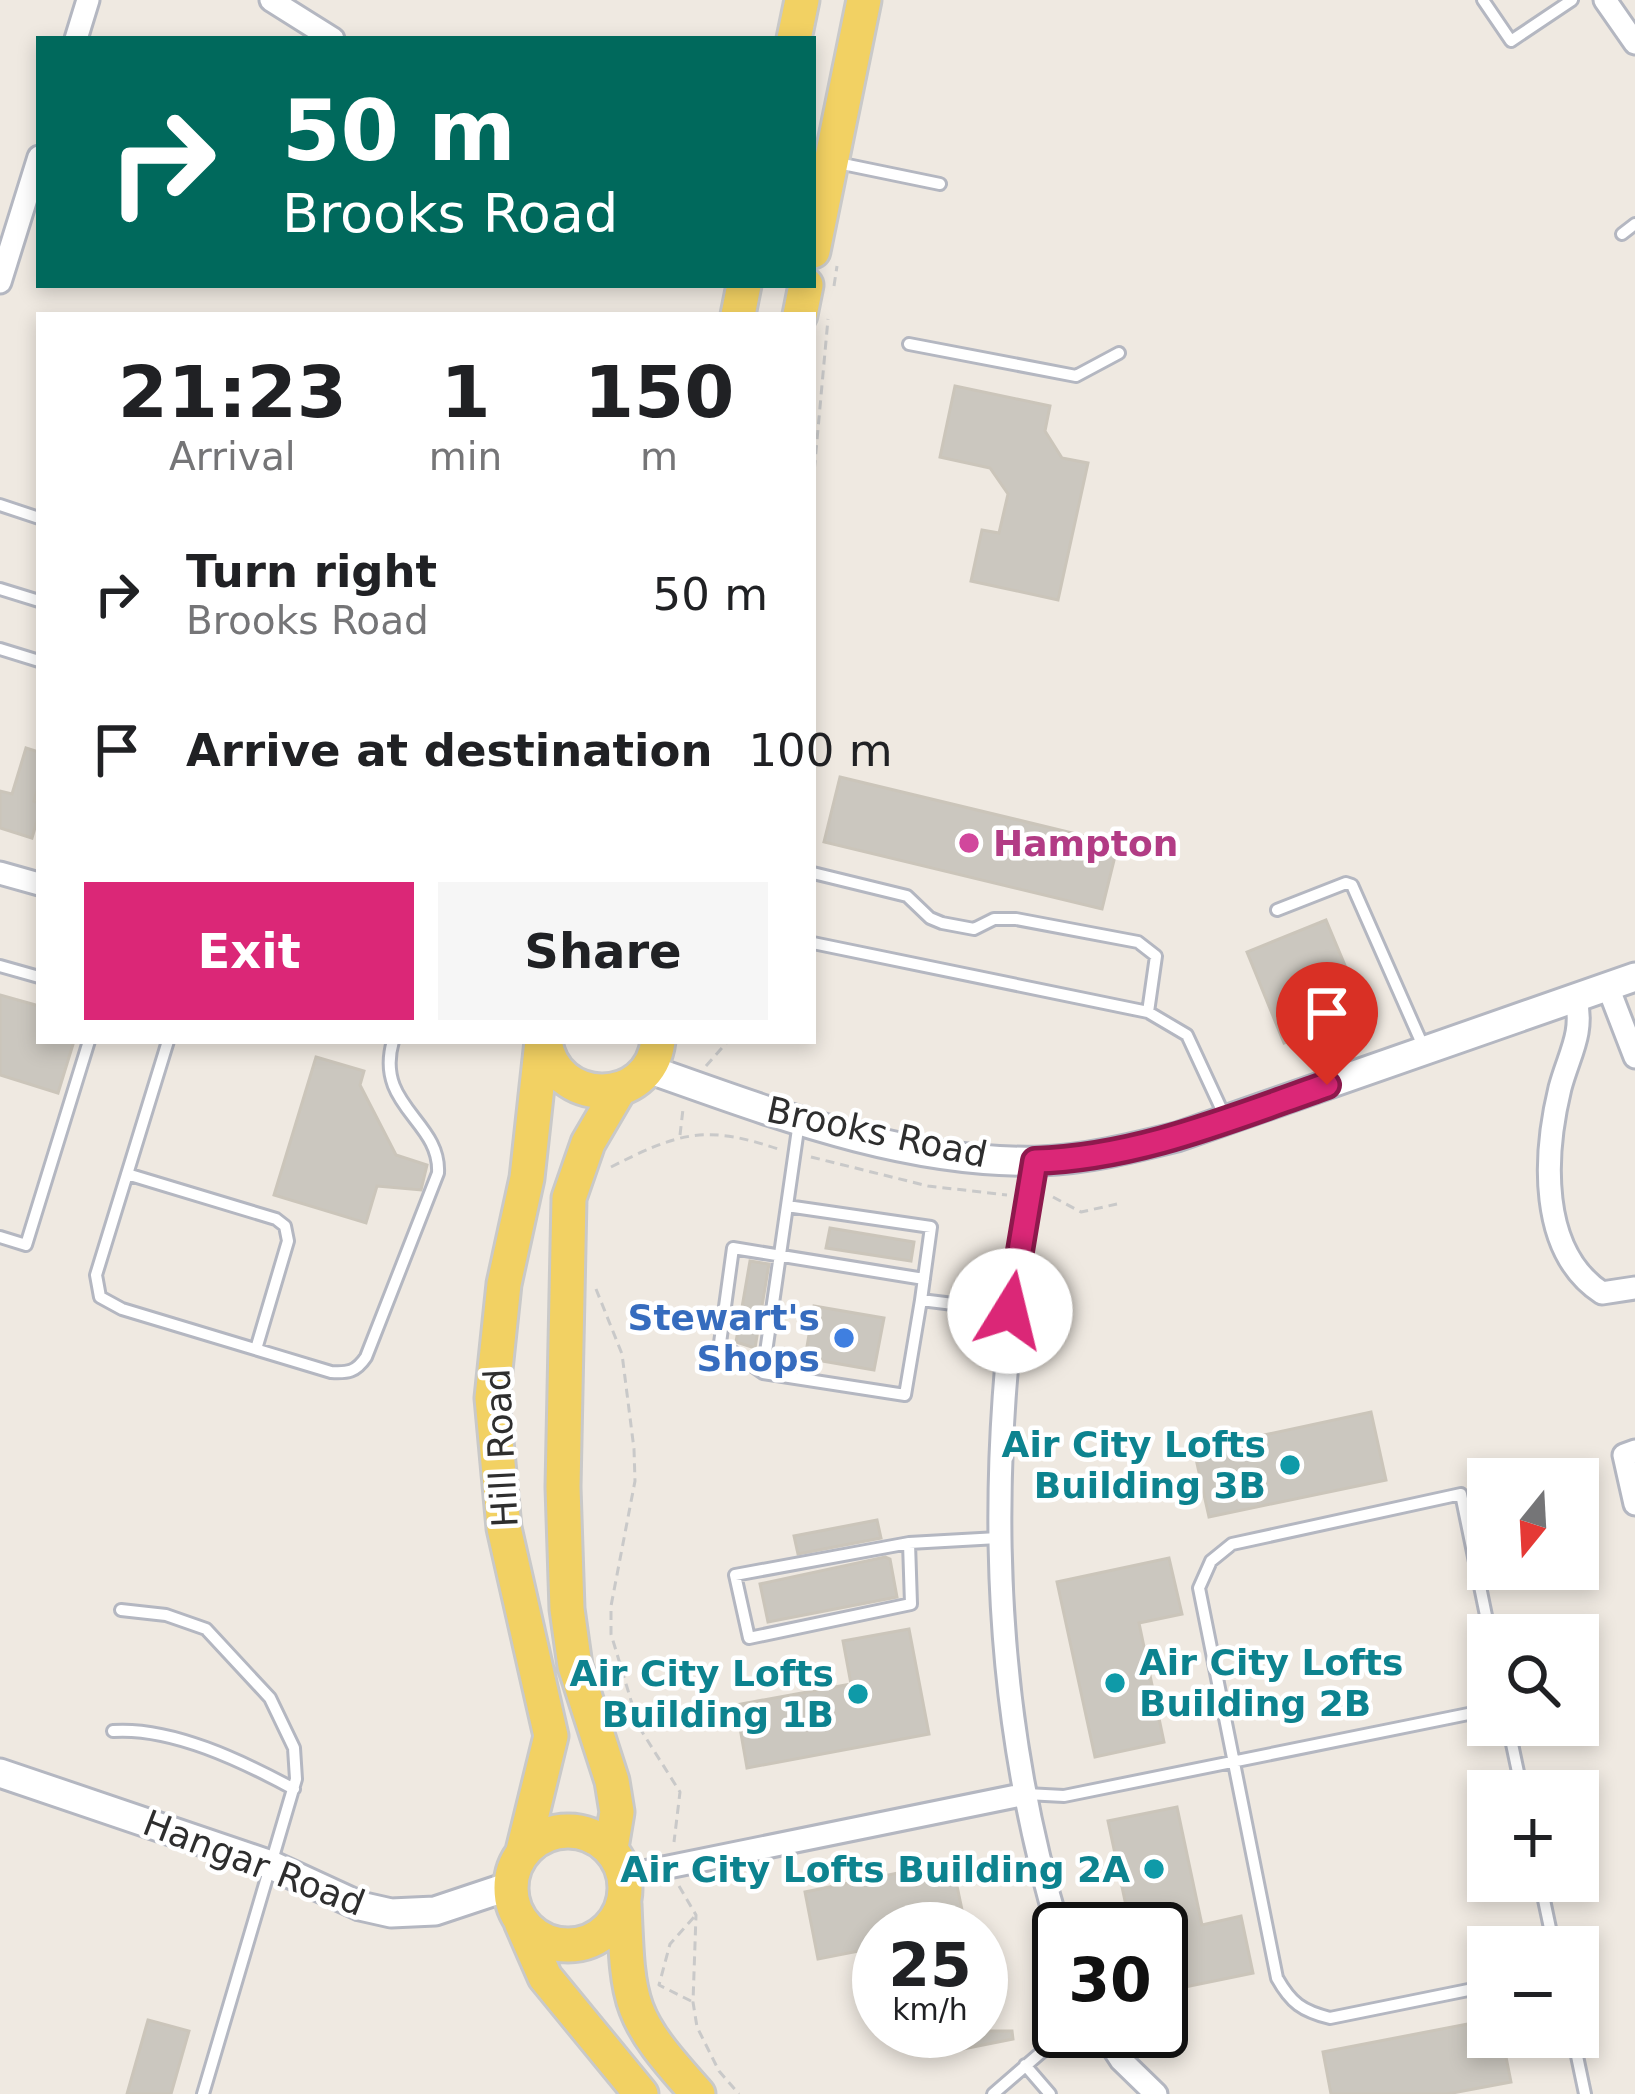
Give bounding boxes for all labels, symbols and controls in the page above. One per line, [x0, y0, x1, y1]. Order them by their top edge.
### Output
text: 50 m [282, 82, 516, 180]
icon: right [84, 84, 240, 240]
text: Brooks Road [282, 182, 618, 245]
text: 21:23 [118, 350, 347, 434]
text: 1 [440, 350, 490, 434]
text: 150 [584, 350, 734, 434]
text: Arrival [169, 434, 296, 479]
text: min [429, 434, 502, 479]
text: m [640, 434, 678, 479]
text: Turn right [186, 545, 437, 598]
icon: right [84, 561, 150, 627]
text: 50 m [653, 568, 768, 621]
text: Brooks Road [186, 598, 429, 643]
icon: arrive [84, 717, 150, 783]
text: Arrive at destination [186, 724, 712, 777]
text: 100 m [748, 724, 892, 777]
place label: Hampton [993, 823, 1178, 864]
marker: Hampton [956, 830, 982, 856]
button: Exit [84, 882, 414, 1020]
button: Share [438, 882, 768, 1020]
pin [1276, 962, 1378, 1085]
icon: arrive [1294, 980, 1360, 1046]
street label: Brooks Road [763, 1089, 991, 1175]
position arrow [947, 1248, 1073, 1374]
place label: Stewart's Shops [627, 1297, 820, 1379]
marker: Stewart's Shops [831, 1325, 857, 1351]
street label: Hill Road [476, 1368, 526, 1528]
place label: Air City Lofts Building 3B [1002, 1424, 1266, 1506]
marker: Air City Lofts Building 3B [1277, 1452, 1303, 1478]
north arrow [1467, 1458, 1599, 1590]
map controls [1467, 1458, 1599, 2058]
button: search [1467, 1614, 1599, 1746]
place label: Air City Lofts Building 2B [1139, 1642, 1403, 1724]
place label: Air City Lofts Building 1B [570, 1653, 834, 1735]
marker: Air City Lofts Building 2B [1102, 1670, 1128, 1696]
marker: Air City Lofts Building 1B [845, 1681, 871, 1707]
button: + [1467, 1770, 1599, 1902]
street label: Hangar Road [138, 1802, 370, 1924]
place label: Air City Lofts Building 2A [620, 1849, 1130, 1890]
marker: Air City Lofts Building 2A [1141, 1856, 1167, 1882]
speed limit sign: 30 [1032, 1902, 1188, 2058]
button: − [1467, 1926, 1599, 2058]
text: 25 [888, 1930, 972, 2000]
text: km/h [892, 1992, 968, 2027]

